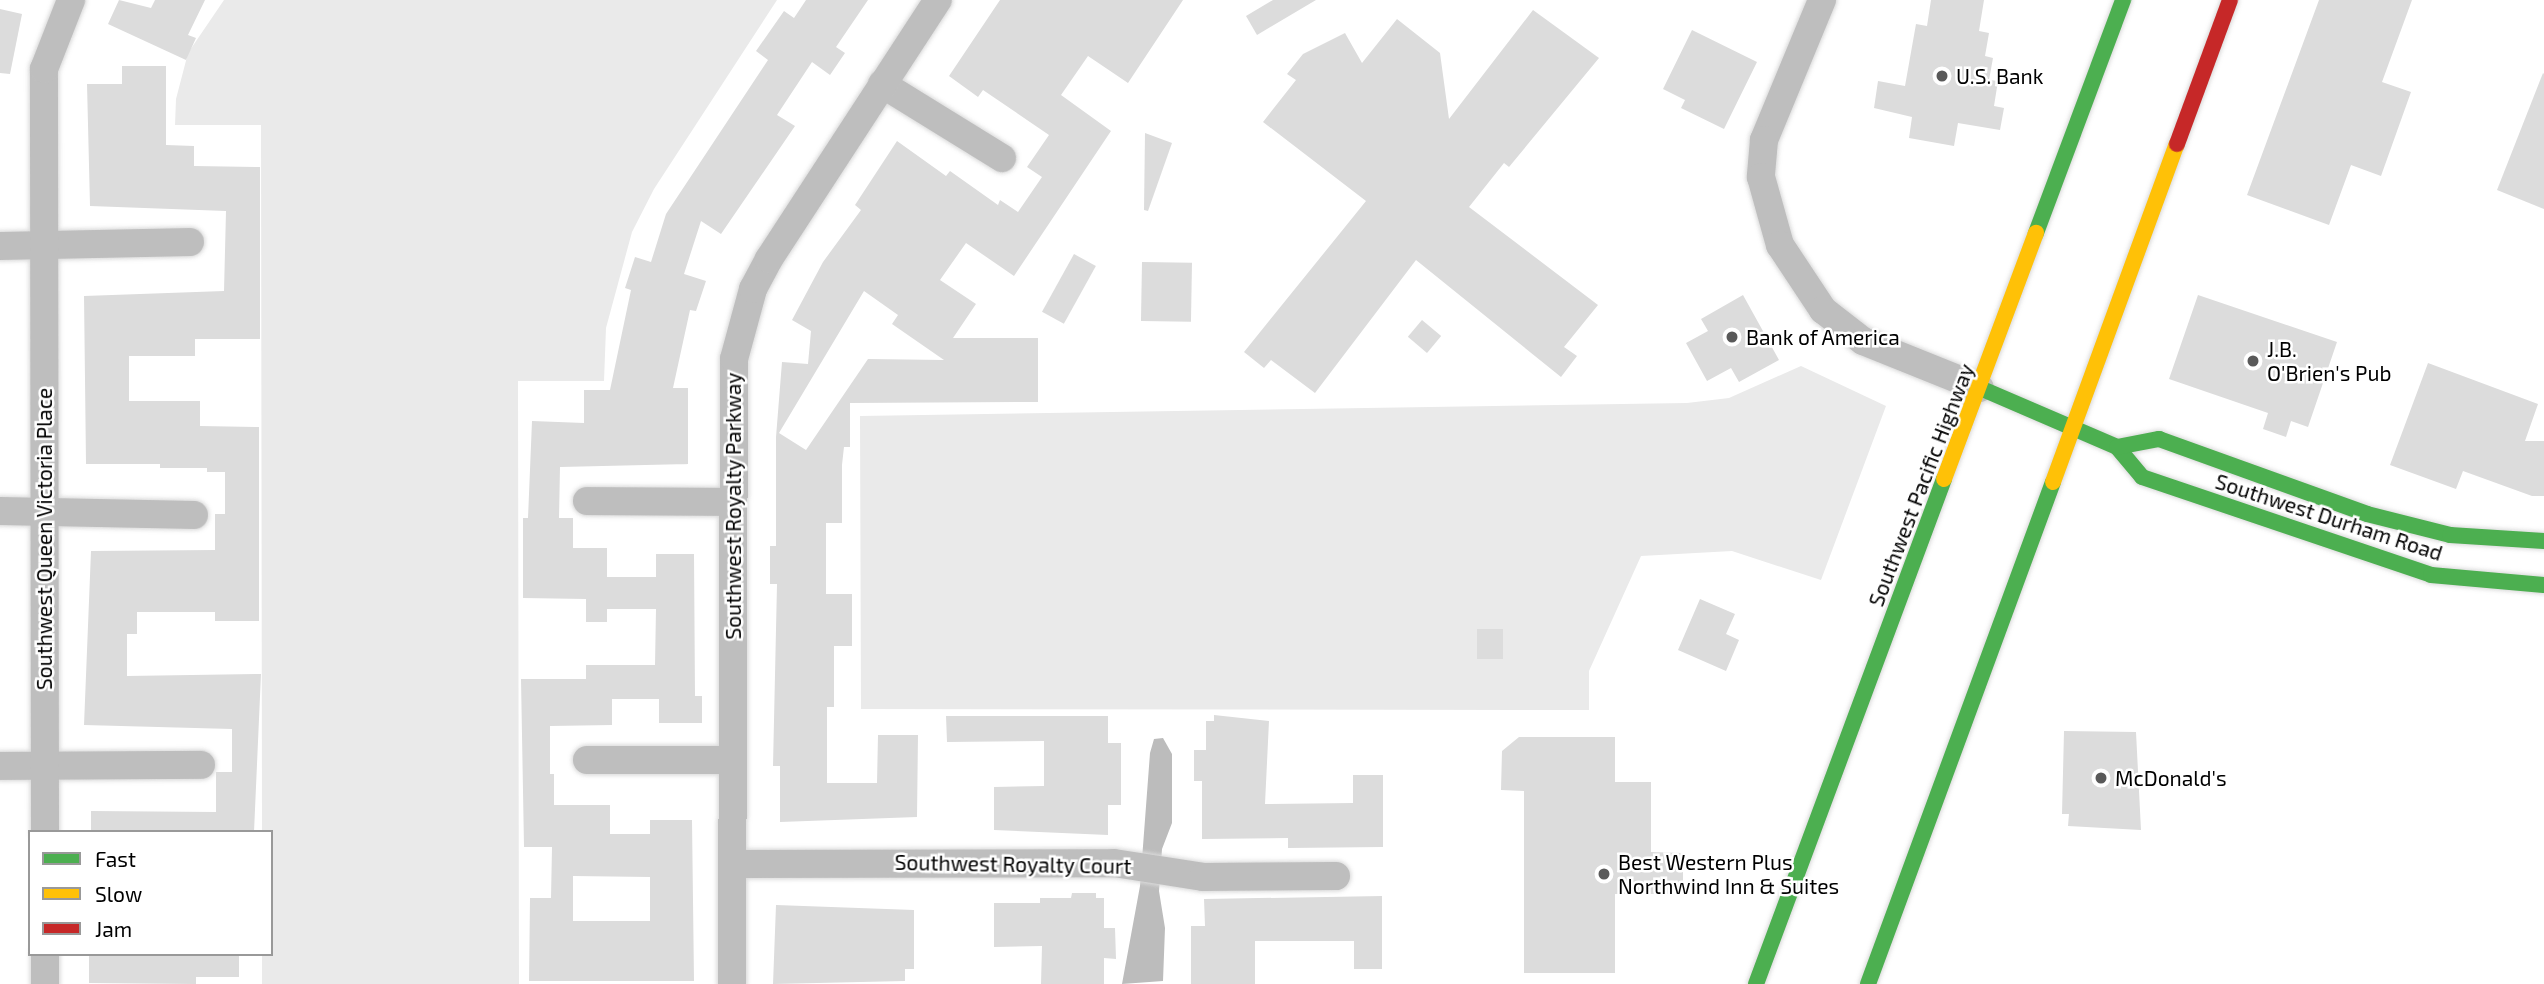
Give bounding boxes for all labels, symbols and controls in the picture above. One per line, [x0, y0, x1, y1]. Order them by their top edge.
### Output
place label: U.S. Bank [1956, 63, 2043, 89]
marker: U.S. Bank [1934, 68, 1950, 84]
place label: Bank of America [1746, 324, 1901, 350]
marker: Bank of America [1724, 329, 1740, 345]
place label: J.B. O'Brien's Pub [2267, 336, 2391, 386]
marker: J.B. O'Brien's Pub [2245, 353, 2261, 369]
street label: Southwest Pacific Highway [1863, 360, 1979, 610]
street label: Southwest Royalty Parkway [720, 372, 746, 640]
street label: Southwest Queen Victoria Place [31, 388, 57, 690]
street label: Southwest Durham Road [2212, 468, 2446, 566]
place label: McDonald's [2115, 765, 2227, 791]
marker: McDonald's [2093, 770, 2109, 786]
legend [28, 830, 273, 956]
text: Fast [95, 846, 136, 871]
street label: Southwest Royalty Court [894, 849, 1132, 879]
place label: Best Western Plus Northwind Inn & Suites [1618, 849, 1839, 899]
marker: Best Western Plus Northwind Inn & Suites [1596, 866, 1612, 882]
text: Slow [95, 881, 142, 906]
text: Jam [95, 916, 132, 941]

